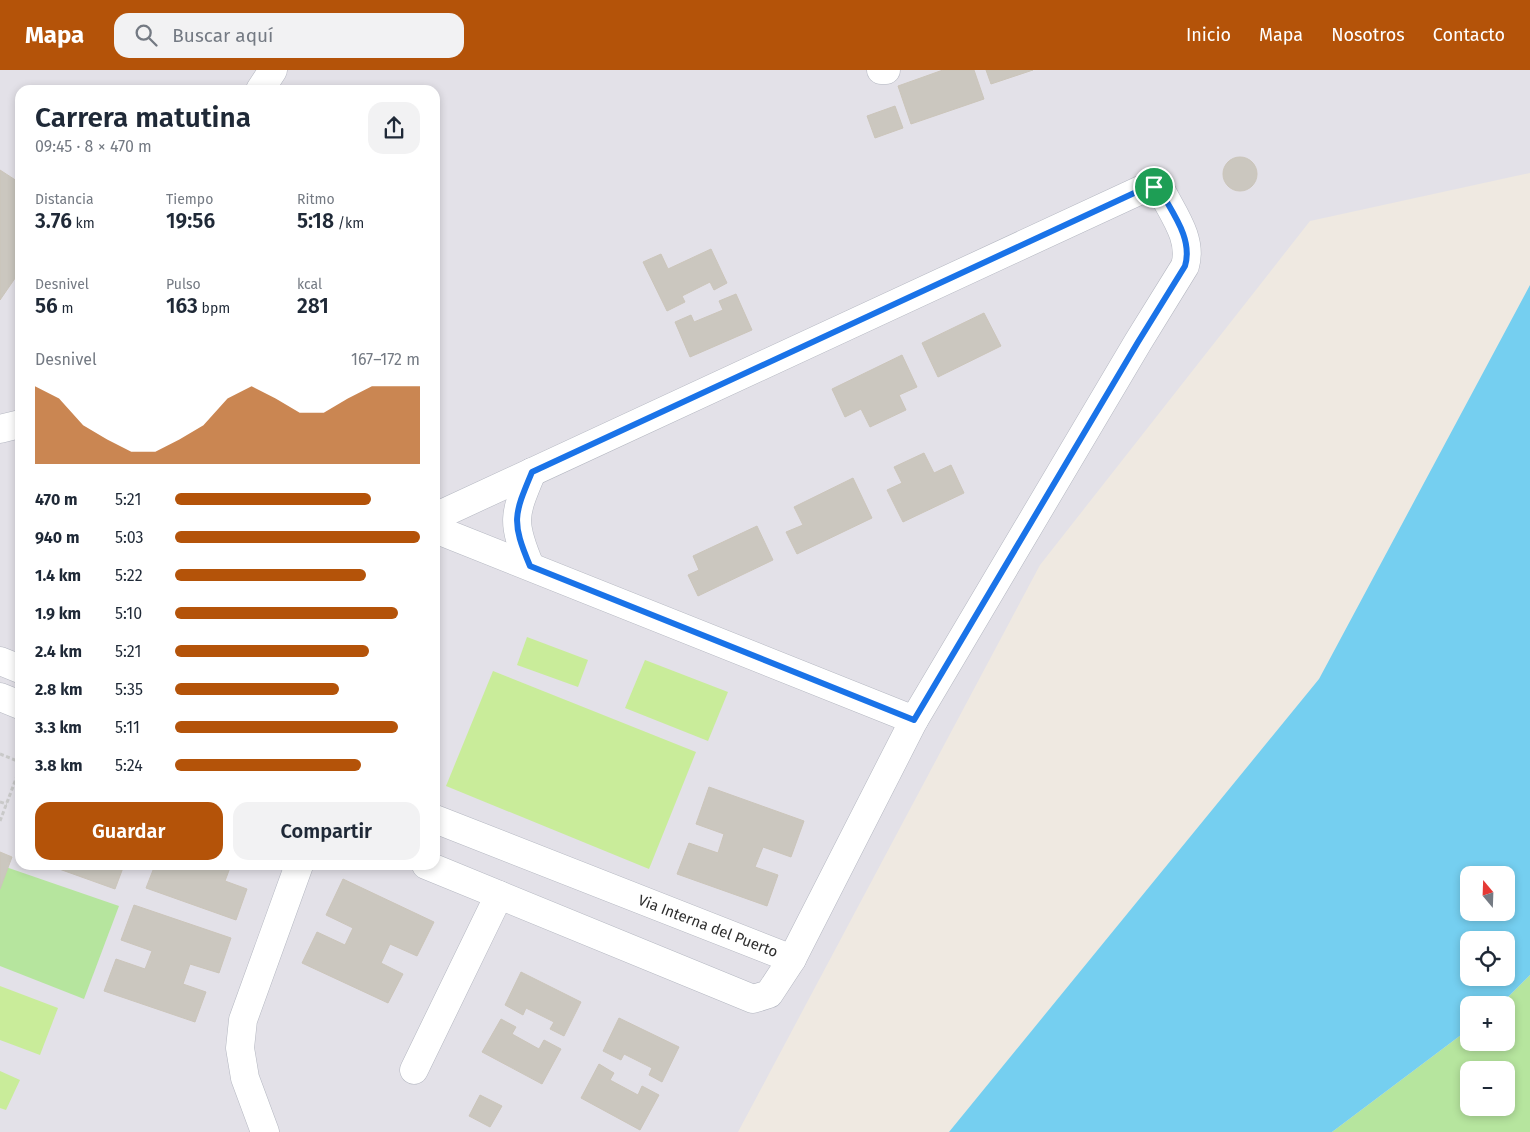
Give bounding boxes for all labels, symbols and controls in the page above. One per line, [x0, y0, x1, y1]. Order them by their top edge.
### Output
search box [114, 13, 464, 58]
text: Mapa [25, 21, 84, 49]
icon: search [132, 21, 160, 49]
text: Buscar aquí [172, 24, 273, 47]
text: Inicio [1186, 24, 1231, 46]
text: Mapa [1259, 24, 1303, 46]
text: Nosotros [1331, 24, 1405, 46]
text: Contacto [1433, 24, 1505, 46]
text: Carrera matutina [35, 101, 251, 134]
button: share [368, 102, 420, 154]
text: 09:45 · 8 × 470 m [35, 137, 152, 156]
pin [1133, 166, 1175, 208]
icon: arrive [1140, 173, 1168, 201]
text: Distancia [35, 191, 94, 208]
text: Tiempo [166, 191, 213, 208]
text: Ritmo [297, 191, 335, 208]
text: 3.76 [35, 208, 72, 234]
text: 19:56 [166, 208, 215, 234]
text: 5:18 [297, 208, 334, 234]
text: km [72, 215, 95, 232]
text: /km [334, 215, 364, 232]
text: Desnivel [35, 276, 89, 293]
text: Pulso [166, 276, 201, 293]
text: kcal [297, 276, 322, 293]
text: 56 [35, 293, 58, 319]
text: 163 [166, 293, 198, 319]
text: 281 [297, 293, 329, 319]
text: m [58, 300, 73, 317]
text: bpm [198, 300, 230, 317]
text: Desnivel [35, 350, 97, 369]
text: 167–172 m [351, 350, 420, 369]
text: 470 m [35, 490, 78, 509]
text: 5:21 [115, 490, 141, 509]
text: 940 m [35, 528, 80, 547]
text: 5:03 [115, 528, 144, 547]
text: 1.4 km [35, 566, 81, 585]
text: 5:22 [115, 566, 143, 585]
text: 1.9 km [35, 604, 81, 623]
text: 5:10 [115, 604, 142, 623]
text: 2.4 km [35, 642, 82, 661]
text: 5:21 [115, 642, 141, 661]
text: 2.8 km [35, 680, 83, 699]
text: 5:35 [115, 680, 143, 699]
text: 3.3 km [35, 718, 82, 737]
text: 5:11 [115, 718, 140, 737]
text: 3.8 km [35, 756, 83, 775]
text: 5:24 [115, 756, 143, 775]
button: Guardar [35, 802, 223, 860]
button: Compartir [233, 802, 420, 860]
north arrow [1460, 866, 1515, 921]
map controls [1460, 866, 1515, 1116]
street label: Via Interna del Puerto [635, 891, 781, 961]
button: locate [1460, 931, 1515, 986]
button: + [1460, 996, 1515, 1051]
button: − [1460, 1061, 1515, 1116]

